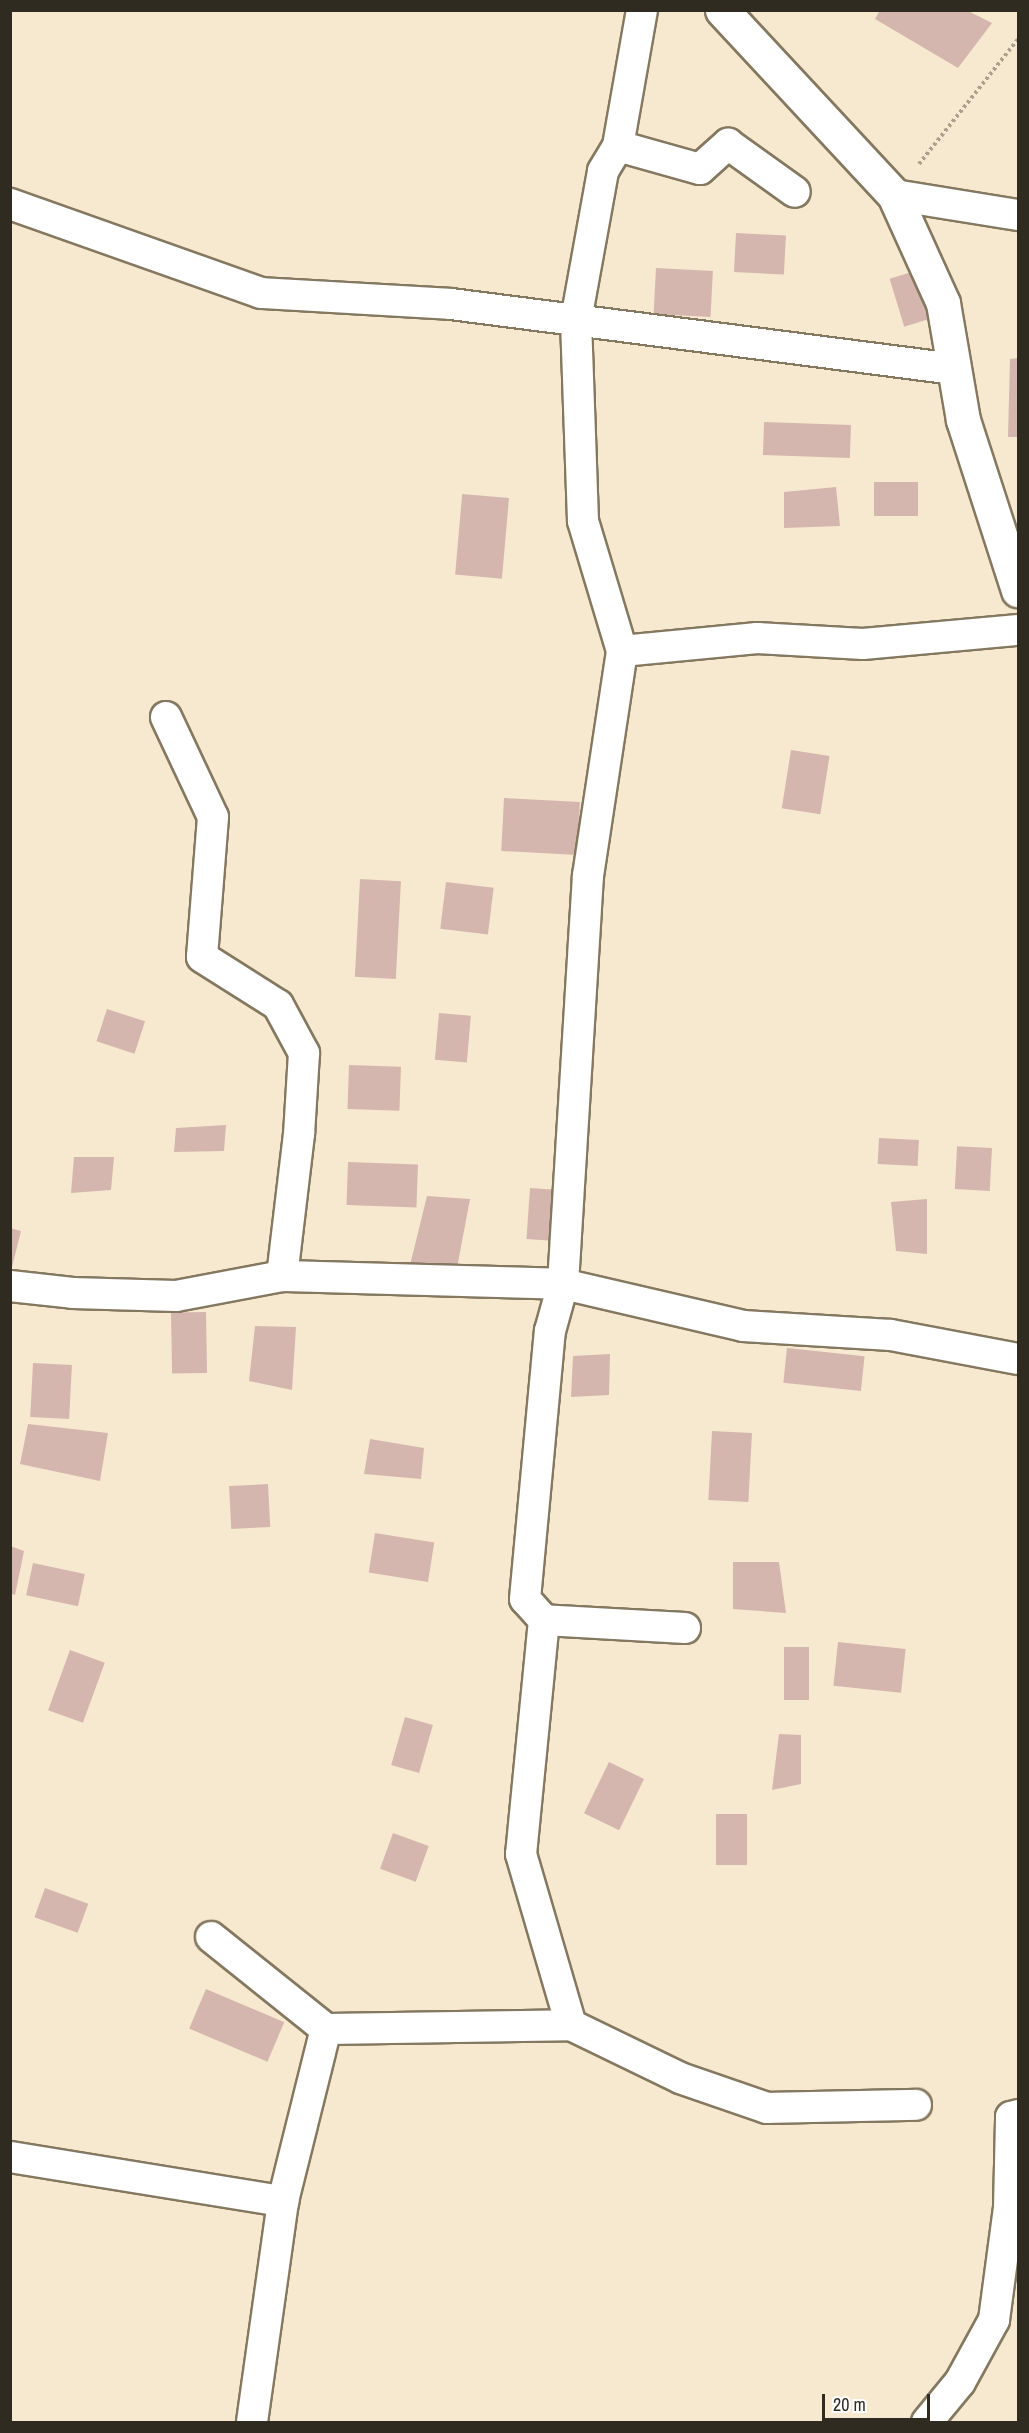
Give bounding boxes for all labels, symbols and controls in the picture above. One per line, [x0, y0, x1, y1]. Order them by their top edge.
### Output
scale bar [825, 2382, 933, 2420]
text: 20 m [833, 2392, 866, 2417]

